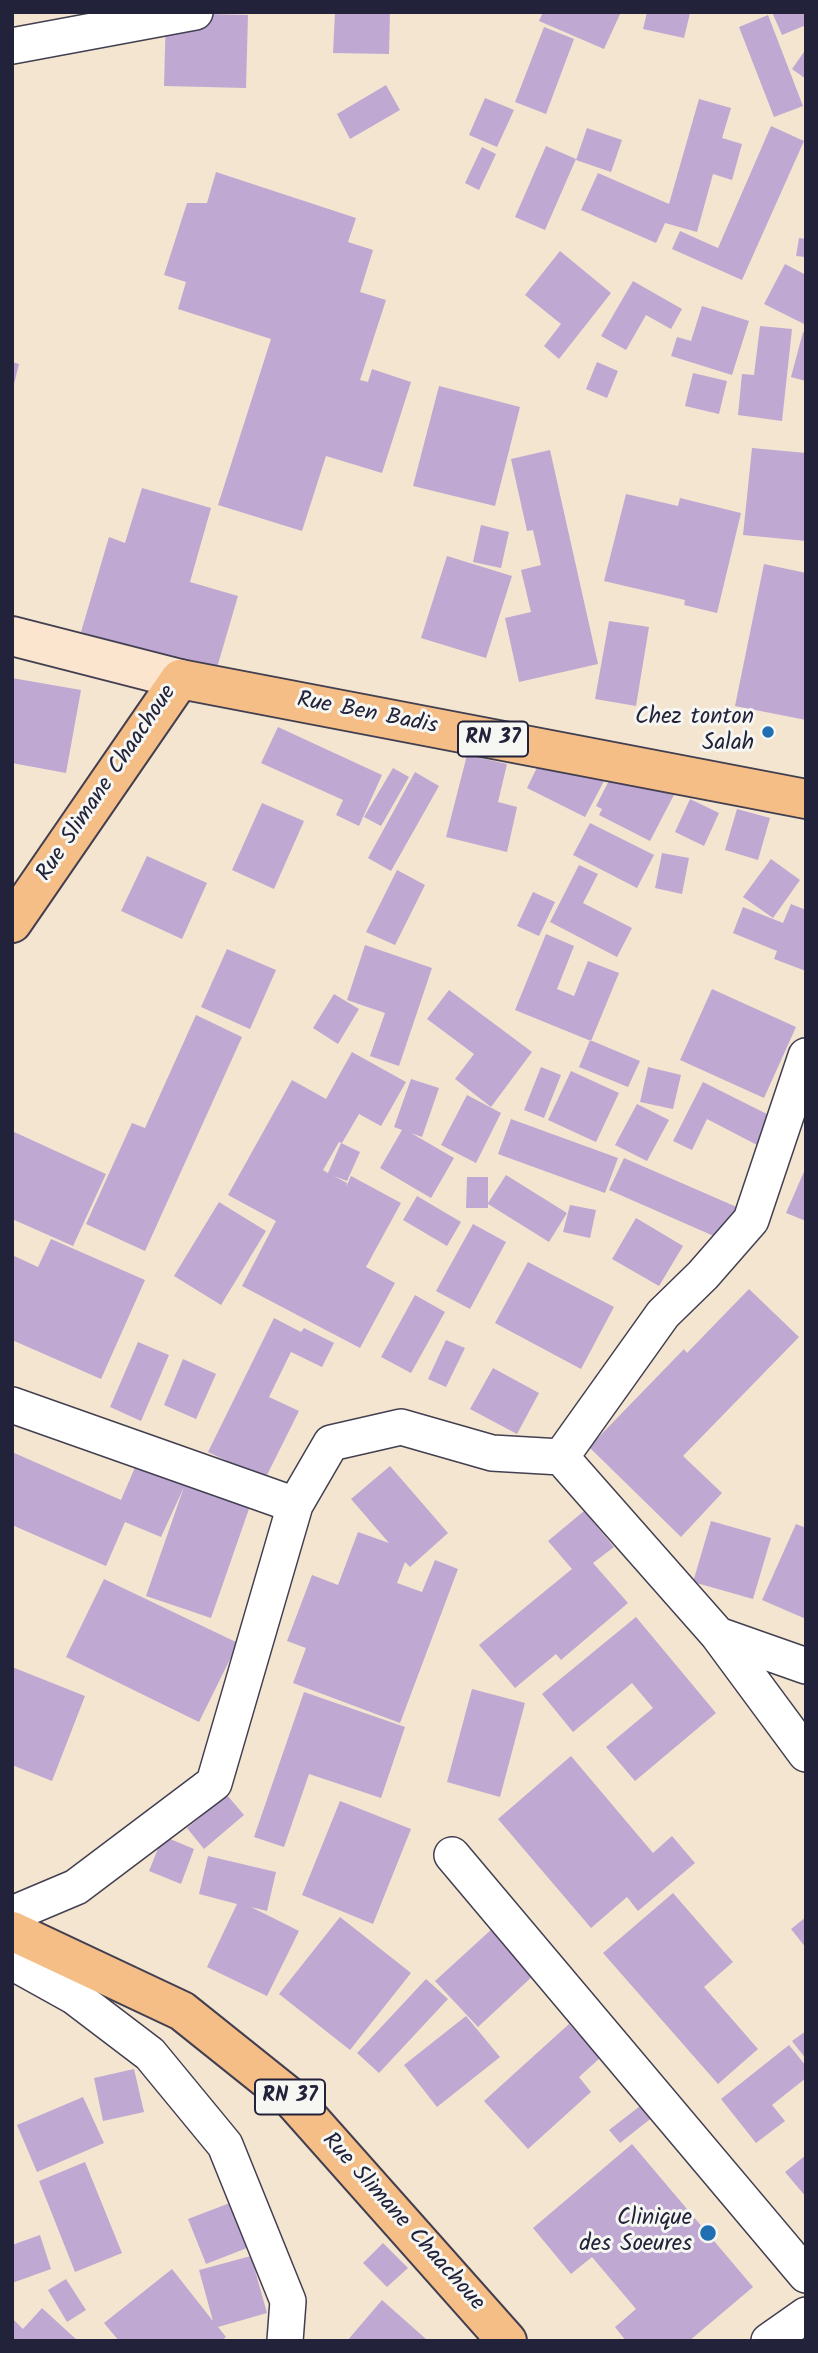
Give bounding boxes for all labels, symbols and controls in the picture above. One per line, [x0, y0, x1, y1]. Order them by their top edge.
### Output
street label: Rue Slimane Chaachoue [32, 681, 184, 887]
street label: Rue Ben Badis [294, 688, 440, 742]
place label: Chez tonton Salah [635, 705, 754, 759]
road number: RN 37 [458, 722, 528, 756]
marker: Chez tonton Salah [760, 724, 776, 740]
road number: RN 37 [255, 2080, 325, 2114]
street label: Rue Slimane Chaachoue [315, 2128, 489, 2318]
place label: Clinique des Soeures [579, 2206, 692, 2260]
marker: Clinique des Soeures [698, 2223, 718, 2243]

